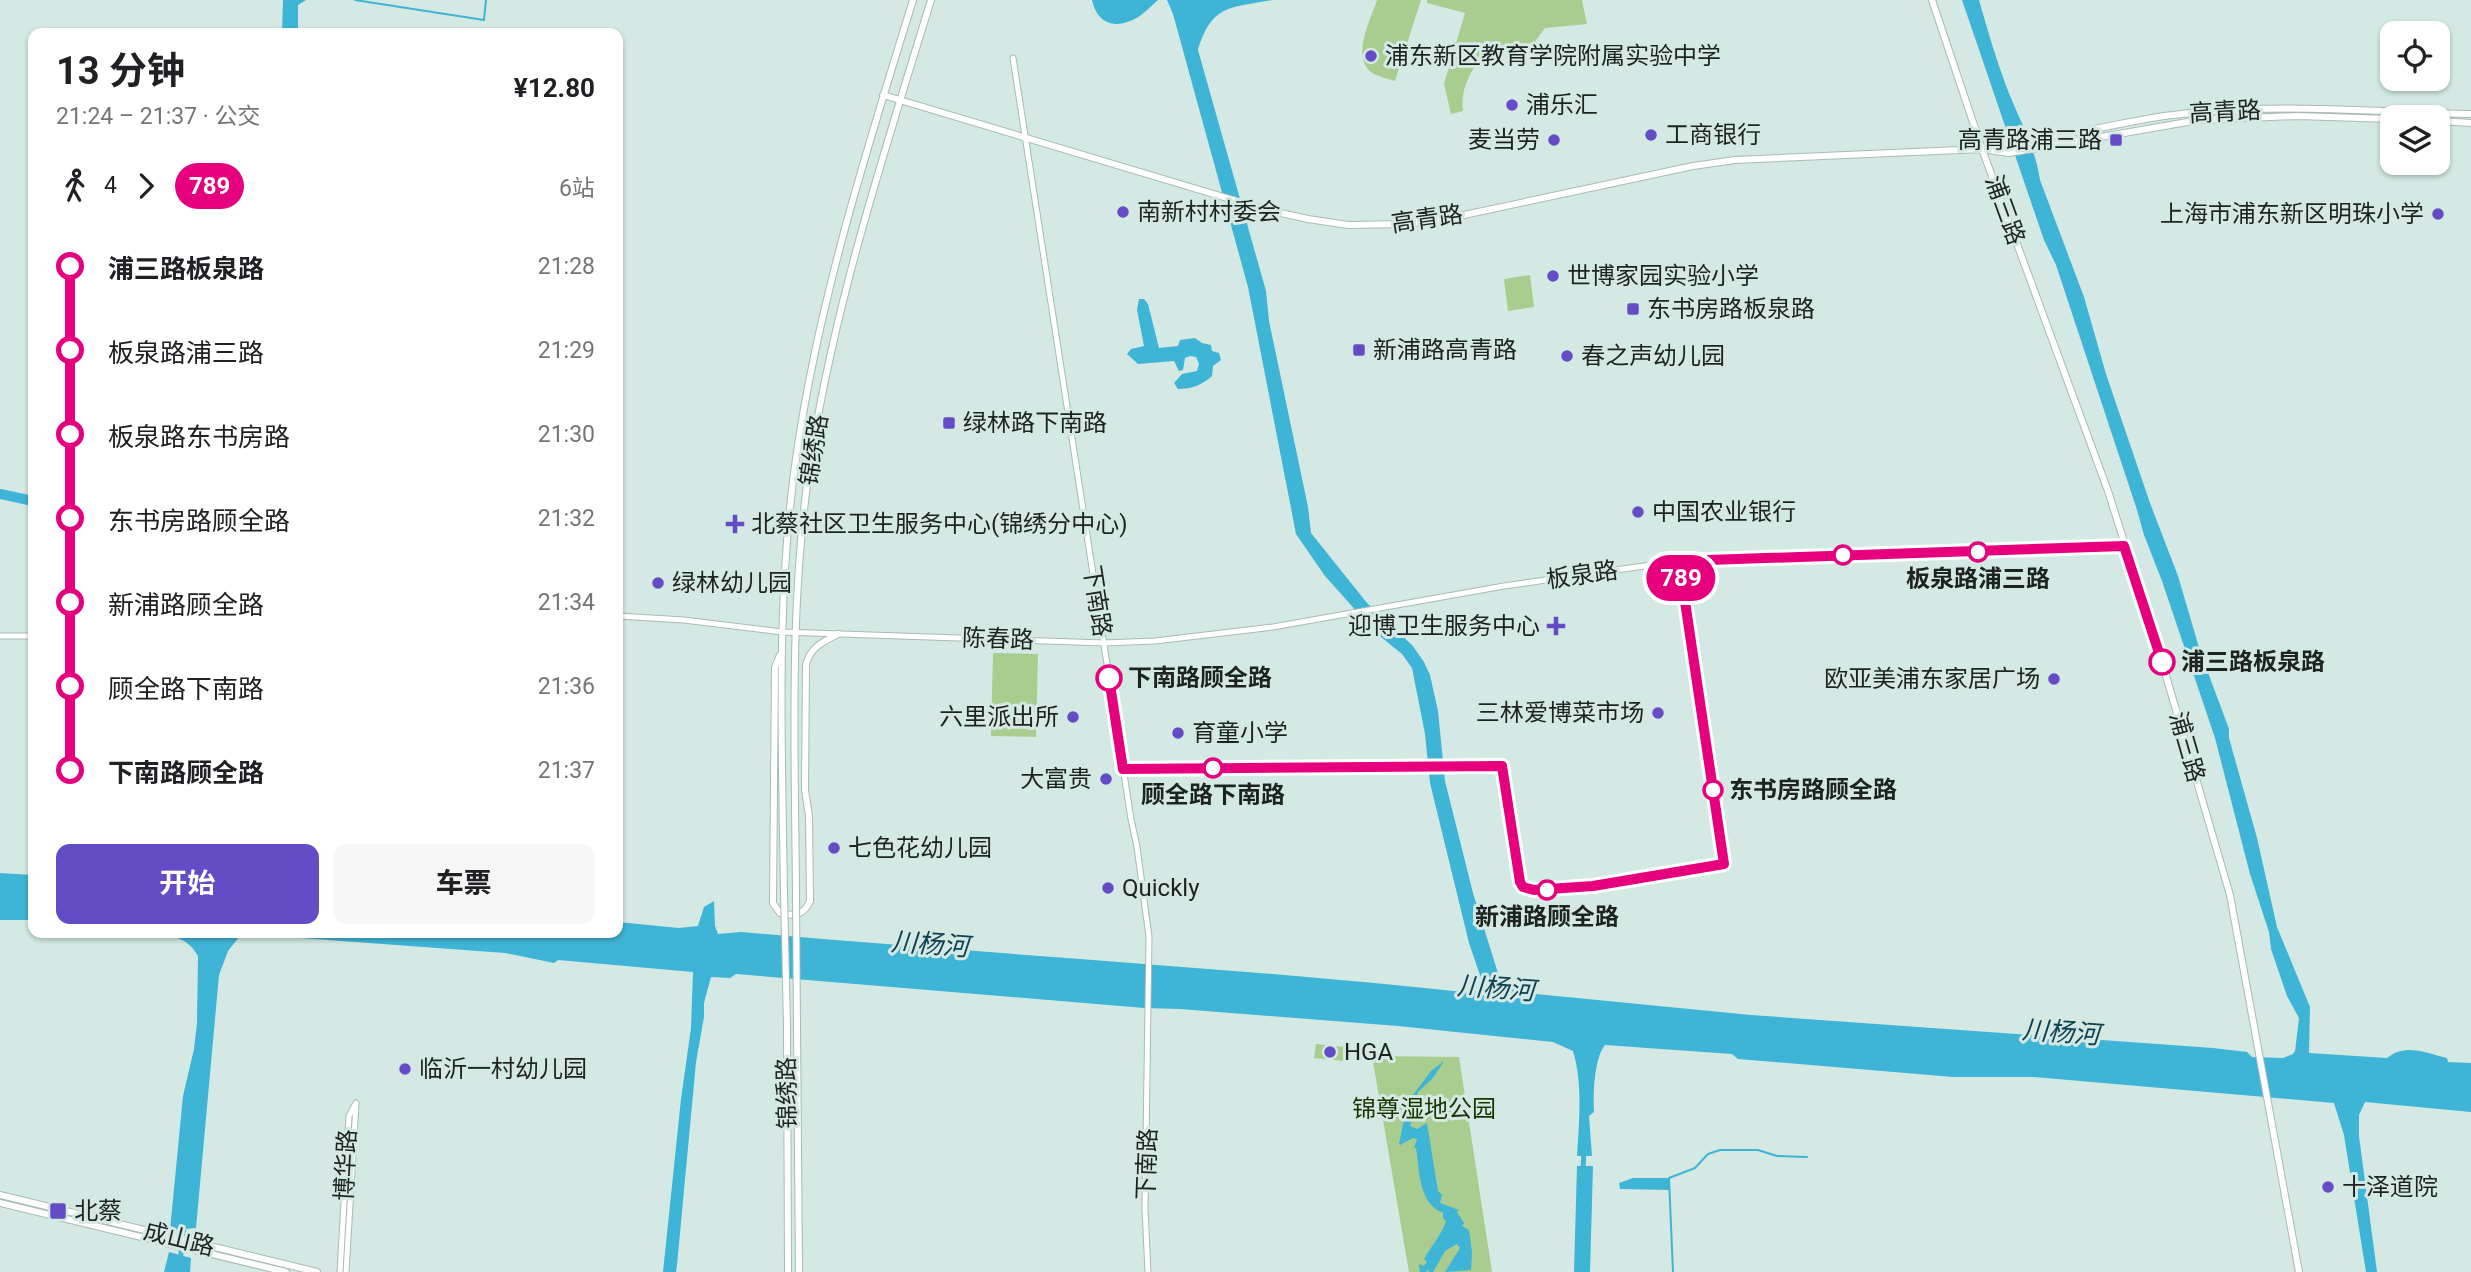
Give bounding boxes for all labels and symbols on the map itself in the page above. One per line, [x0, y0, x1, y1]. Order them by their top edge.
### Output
place label: 浦东新区教育学院附属实验中学 [1385, 42, 1721, 70]
marker: 浦东新区教育学院附属实验中学 [1363, 48, 1379, 64]
place label: 浦乐汇 [1526, 91, 1598, 119]
street label: 高青路 [2188, 96, 2262, 128]
marker: 浦乐汇 [1504, 97, 1520, 113]
place label: 工商银行 [1665, 121, 1761, 149]
place label: 麦当劳 [1468, 126, 1540, 154]
place label: 高青路浦三路 [1958, 126, 2102, 154]
marker: 工商银行 [1643, 127, 1659, 143]
marker: 麦当劳 [1546, 132, 1562, 148]
marker: 高青路浦三路 [2108, 132, 2124, 148]
street label: 浦三路 [1980, 171, 2030, 249]
place label: 南新村村委会 [1137, 198, 1281, 226]
street label: 高青路 [1389, 200, 1465, 238]
place label: 上海市浦东新区明珠小学 [2160, 200, 2424, 228]
marker: 南新村村委会 [1115, 204, 1131, 220]
marker: 上海市浦东新区明珠小学 [2430, 206, 2446, 222]
place label: 世博家园实验小学 [1567, 262, 1759, 290]
marker: 世博家园实验小学 [1545, 268, 1561, 284]
place label: 东书房路板泉路 [1647, 295, 1815, 323]
marker: 东书房路板泉路 [1625, 301, 1641, 317]
place label: 新浦路高青路 [1373, 336, 1517, 364]
marker: 新浦路高青路 [1351, 342, 1367, 358]
place label: 春之声幼儿园 [1581, 342, 1725, 370]
marker: 春之声幼儿园 [1559, 348, 1575, 364]
place label: 绿林路下南路 [963, 409, 1107, 437]
street label: 锦绣路 [795, 412, 833, 488]
marker: 绿林路下南路 [941, 415, 957, 431]
place label: 中国农业银行 [1652, 498, 1796, 526]
marker: 中国农业银行 [1630, 504, 1646, 520]
place label: 北蔡社区卫生服务中心(锦绣分中心) [751, 510, 1128, 538]
marker: 北蔡社区卫生服务中心(锦绣分中心) [725, 514, 745, 534]
marker: 板泉路浦三路 [1968, 542, 1988, 562]
unlabelled marker [1833, 545, 1853, 565]
line badge: 789 [1641, 555, 1721, 601]
street label: 板泉路 [1544, 556, 1620, 594]
street label: 下南路 [1078, 563, 1116, 639]
place label: 板泉路浦三路 [1906, 565, 2050, 593]
place label: 绿林幼儿园 [672, 569, 792, 597]
marker: 绿林幼儿园 [650, 575, 666, 591]
place label: 迎博卫生服务中心 [1348, 612, 1540, 640]
marker: 迎博卫生服务中心 [1546, 616, 1566, 636]
street label: 陈春路 [962, 624, 1034, 654]
place label: 浦三路板泉路 [2181, 648, 2325, 676]
marker: 浦三路板泉路 [2149, 649, 2175, 675]
place label: 下南路顾全路 [1128, 664, 1272, 692]
marker: 下南路顾全路 [1096, 665, 1122, 691]
place label: 欧亚美浦东家居广场 [1824, 665, 2040, 693]
marker: 欧亚美浦东家居广场 [2046, 671, 2062, 687]
place label: 三林爱博菜市场 [1476, 699, 1644, 727]
place label: 六里派出所 [939, 703, 1059, 731]
marker: 三林爱博菜市场 [1650, 705, 1666, 721]
marker: 六里派出所 [1065, 709, 1081, 725]
street label: 浦三路 [2164, 709, 2210, 785]
place label: 育童小学 [1192, 719, 1288, 747]
marker: 育童小学 [1170, 725, 1186, 741]
marker: 顾全路下南路 [1203, 758, 1223, 778]
place label: 大富贵 [1020, 765, 1092, 793]
marker: 大富贵 [1098, 771, 1114, 787]
place label: 东书房路顾全路 [1729, 776, 1897, 804]
marker: 东书房路顾全路 [1703, 780, 1723, 800]
place label: 顾全路下南路 [1141, 781, 1285, 809]
place label: 七色花幼儿园 [848, 834, 992, 862]
marker: 七色花幼儿园 [826, 840, 842, 856]
place label: Quickly [1122, 874, 1200, 902]
marker: Quickly [1100, 880, 1116, 896]
marker: 新浦路顾全路 [1537, 880, 1557, 900]
place label: 新浦路顾全路 [1475, 903, 1619, 931]
water label: 川杨河 [890, 926, 975, 962]
water label: 川杨河 [1456, 970, 1541, 1006]
water label: 川杨河 [2021, 1014, 2106, 1050]
place label: HGA [1344, 1038, 1393, 1066]
marker: HGA [1322, 1044, 1338, 1060]
place label: 临沂一村幼儿园 [419, 1055, 587, 1083]
street label: 锦绣路 [772, 1057, 802, 1129]
marker: 临沂一村幼儿园 [397, 1061, 413, 1077]
park label: 锦尊湿地公园 [1352, 1095, 1496, 1123]
street label: 博华路 [330, 1128, 362, 1202]
street label: 下南路 [1132, 1128, 1162, 1200]
place label: 十泽道院 [2342, 1173, 2438, 1201]
marker: 十泽道院 [2320, 1179, 2336, 1195]
place label: 北蔡 [74, 1197, 122, 1225]
marker: 北蔡 [48, 1201, 68, 1221]
street label: 成山路 [141, 1217, 217, 1261]

